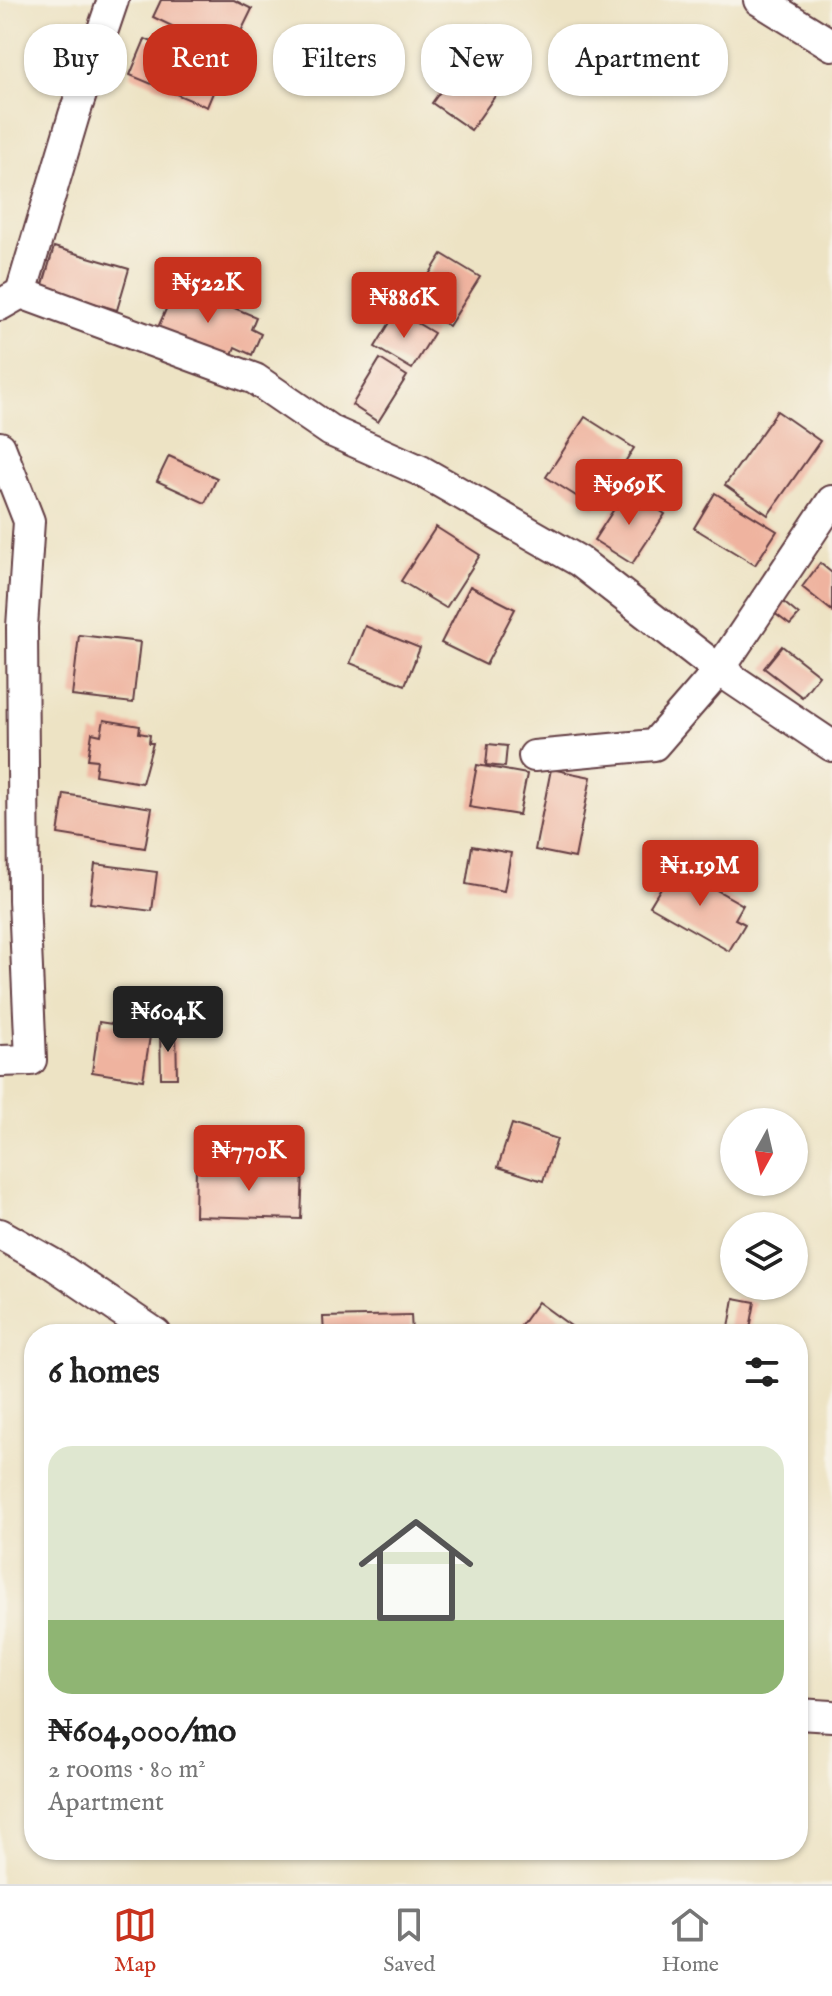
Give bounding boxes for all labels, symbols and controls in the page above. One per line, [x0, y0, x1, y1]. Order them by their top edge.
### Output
chip: Buy [24, 24, 127, 96]
chip: Rent [143, 24, 257, 96]
chip: Filters [273, 24, 405, 96]
chip: New [421, 24, 532, 96]
chip: Apartment [548, 24, 728, 96]
pin: ₦522K [152, 257, 264, 325]
text: ₦522K [172, 266, 244, 299]
pin: ₦886K [348, 272, 460, 340]
text: ₦886K [370, 281, 438, 314]
pin: ₦969K [573, 459, 685, 527]
text: ₦969K [593, 468, 665, 501]
pin: ₦1.19M [635, 840, 765, 908]
text: ₦1.19M [660, 849, 740, 882]
pin: ₦604K [112, 986, 224, 1054]
text: ₦604K [131, 995, 205, 1028]
north arrow [720, 1108, 808, 1196]
map controls [720, 1108, 808, 1300]
pin: ₦770K [193, 1125, 305, 1193]
text: ₦770K [212, 1134, 286, 1167]
button: layers [720, 1212, 808, 1300]
icon: filters [740, 1350, 784, 1394]
text: 6 homes [48, 1351, 160, 1394]
icon: home [344, 1498, 488, 1642]
text: ₦604,000/mo [48, 1710, 236, 1753]
text: 2 rooms · 80 m² [48, 1753, 206, 1786]
text: Apartment [48, 1786, 164, 1819]
tab: Map [113, 1903, 157, 1979]
tab: Saved [383, 1903, 435, 1979]
tab: Home [661, 1903, 719, 1979]

